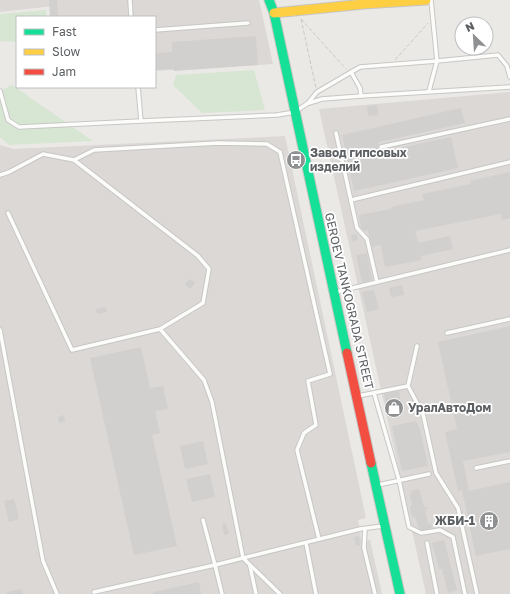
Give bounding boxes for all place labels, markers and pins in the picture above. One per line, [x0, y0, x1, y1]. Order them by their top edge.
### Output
place label: Завод гипсовых изделий [310, 145, 407, 174]
bus stop icon: Завод гипсовых изделий [285, 149, 307, 171]
shop icon: УралАвтоДом [383, 397, 405, 419]
place label: УралАвтоДом [408, 400, 491, 415]
building icon: ЖБИ-1 [478, 510, 500, 532]
place label: ЖБИ-1 [435, 513, 475, 528]

